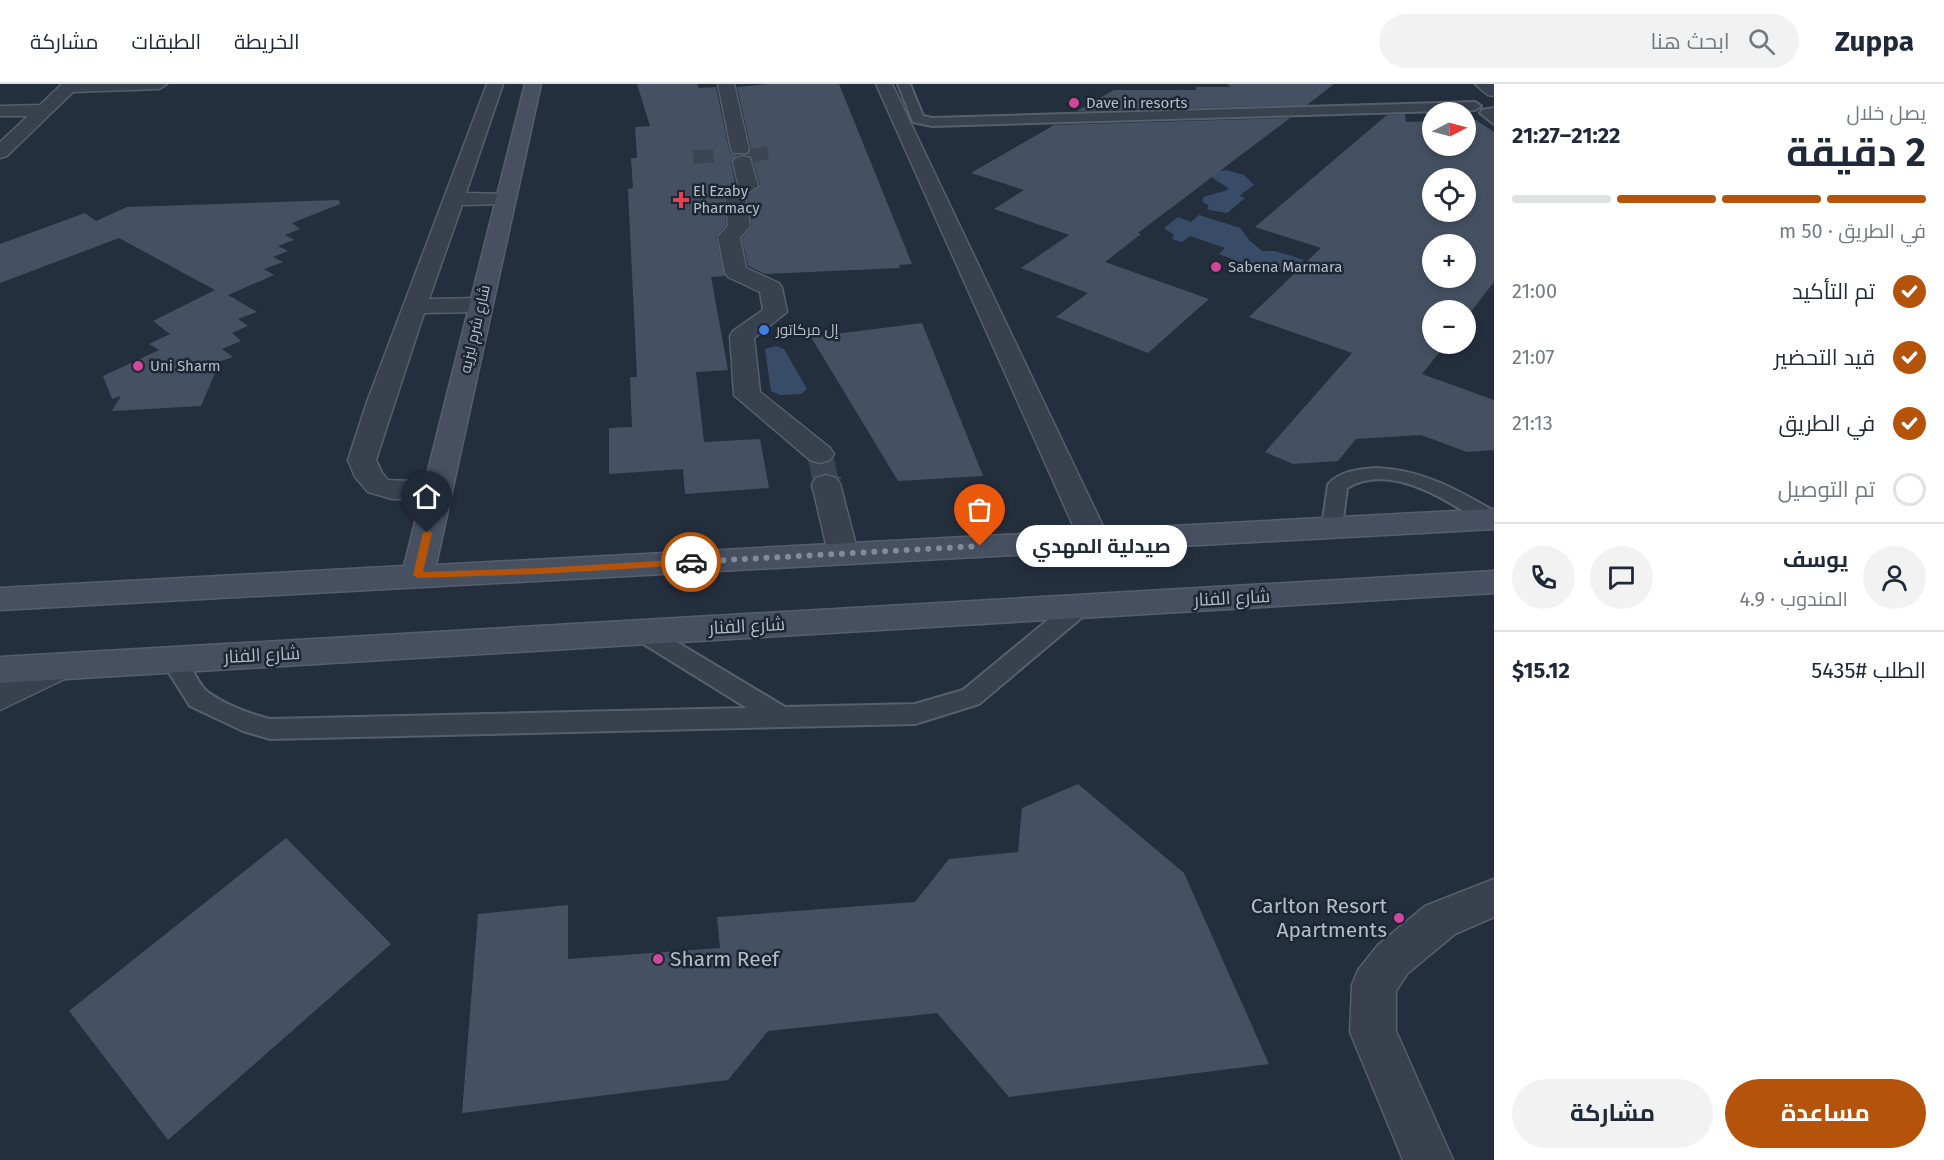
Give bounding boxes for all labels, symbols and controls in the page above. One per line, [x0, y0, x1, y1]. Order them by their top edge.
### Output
search box [1379, 14, 1799, 68]
icon: search [1745, 25, 1778, 58]
text: Zuppa [1835, 25, 1914, 58]
text: ابحث هنا [1650, 28, 1730, 55]
text: مشاركة [30, 29, 99, 55]
text: الطبقات [132, 29, 201, 55]
text: الخريطة [234, 29, 300, 55]
place label: Dave in resorts [1086, 94, 1187, 112]
marker: Dave in resorts [1067, 96, 1081, 110]
text: يصل خلال [1846, 101, 1926, 125]
north arrow [1422, 102, 1476, 156]
map controls [1422, 102, 1476, 354]
text: 21:22–21:27 [1512, 122, 1620, 149]
text: 2 دقيقة [1786, 130, 1926, 176]
button: locate [1422, 168, 1476, 222]
place label: El Ezaby Pharmacy [693, 182, 760, 217]
marker: El Ezaby Pharmacy [674, 193, 688, 207]
text: في الطريق · 50 m [1779, 219, 1926, 243]
button: + [1422, 234, 1476, 288]
place label: Sabena Marmara [1228, 258, 1342, 276]
marker: Sabena Marmara [1209, 260, 1223, 274]
icon: check [1893, 275, 1926, 308]
text: تم التأكيد [1792, 278, 1875, 305]
text: 21:00 [1512, 279, 1557, 303]
street label: شارع شرم ليزيه [456, 283, 496, 375]
button: − [1422, 300, 1476, 354]
place label: إل مركاتور [775, 321, 839, 339]
marker: إل مركاتور [757, 323, 771, 337]
icon: check [1893, 341, 1926, 374]
text: قيد التحضير [1774, 344, 1875, 371]
text: 21:07 [1512, 345, 1555, 369]
place label: Uni Sharm [150, 357, 221, 375]
marker: Uni Sharm [131, 359, 145, 373]
icon: check [1893, 407, 1926, 440]
text: في الطريق [1778, 410, 1875, 437]
text: 21:13 [1512, 411, 1553, 435]
pin [401, 471, 452, 533]
text: تم التوصيل [1778, 476, 1875, 503]
icon: home [410, 480, 443, 513]
pin [954, 484, 1005, 546]
icon: bag [963, 493, 996, 526]
callout: صيدلية المهدي [1016, 525, 1187, 567]
courier [661, 532, 721, 592]
text: صيدلية المهدي [1032, 534, 1171, 558]
icon: car [675, 546, 708, 579]
button: phone [1512, 546, 1575, 609]
button: chat [1590, 546, 1653, 609]
text: يوسف [1783, 546, 1848, 573]
button: person [1863, 546, 1926, 609]
street label: شارع الفنار [1192, 585, 1271, 612]
text: المندوب · 4.9 [1739, 587, 1848, 611]
street label: شارع الفنار [707, 613, 786, 640]
street label: شارع الفنار [222, 642, 301, 669]
text: $15.12 [1512, 657, 1570, 684]
text: الطلب #5435 [1811, 657, 1926, 684]
place label: Carlton Resort Apartments [1251, 893, 1387, 943]
marker: Carlton Resort Apartments [1392, 911, 1406, 925]
place label: Sharm Reef [670, 946, 781, 972]
marker: Sharm Reef [651, 952, 665, 966]
button: مشاركة [1512, 1079, 1713, 1148]
button: مساعدة [1725, 1079, 1926, 1148]

